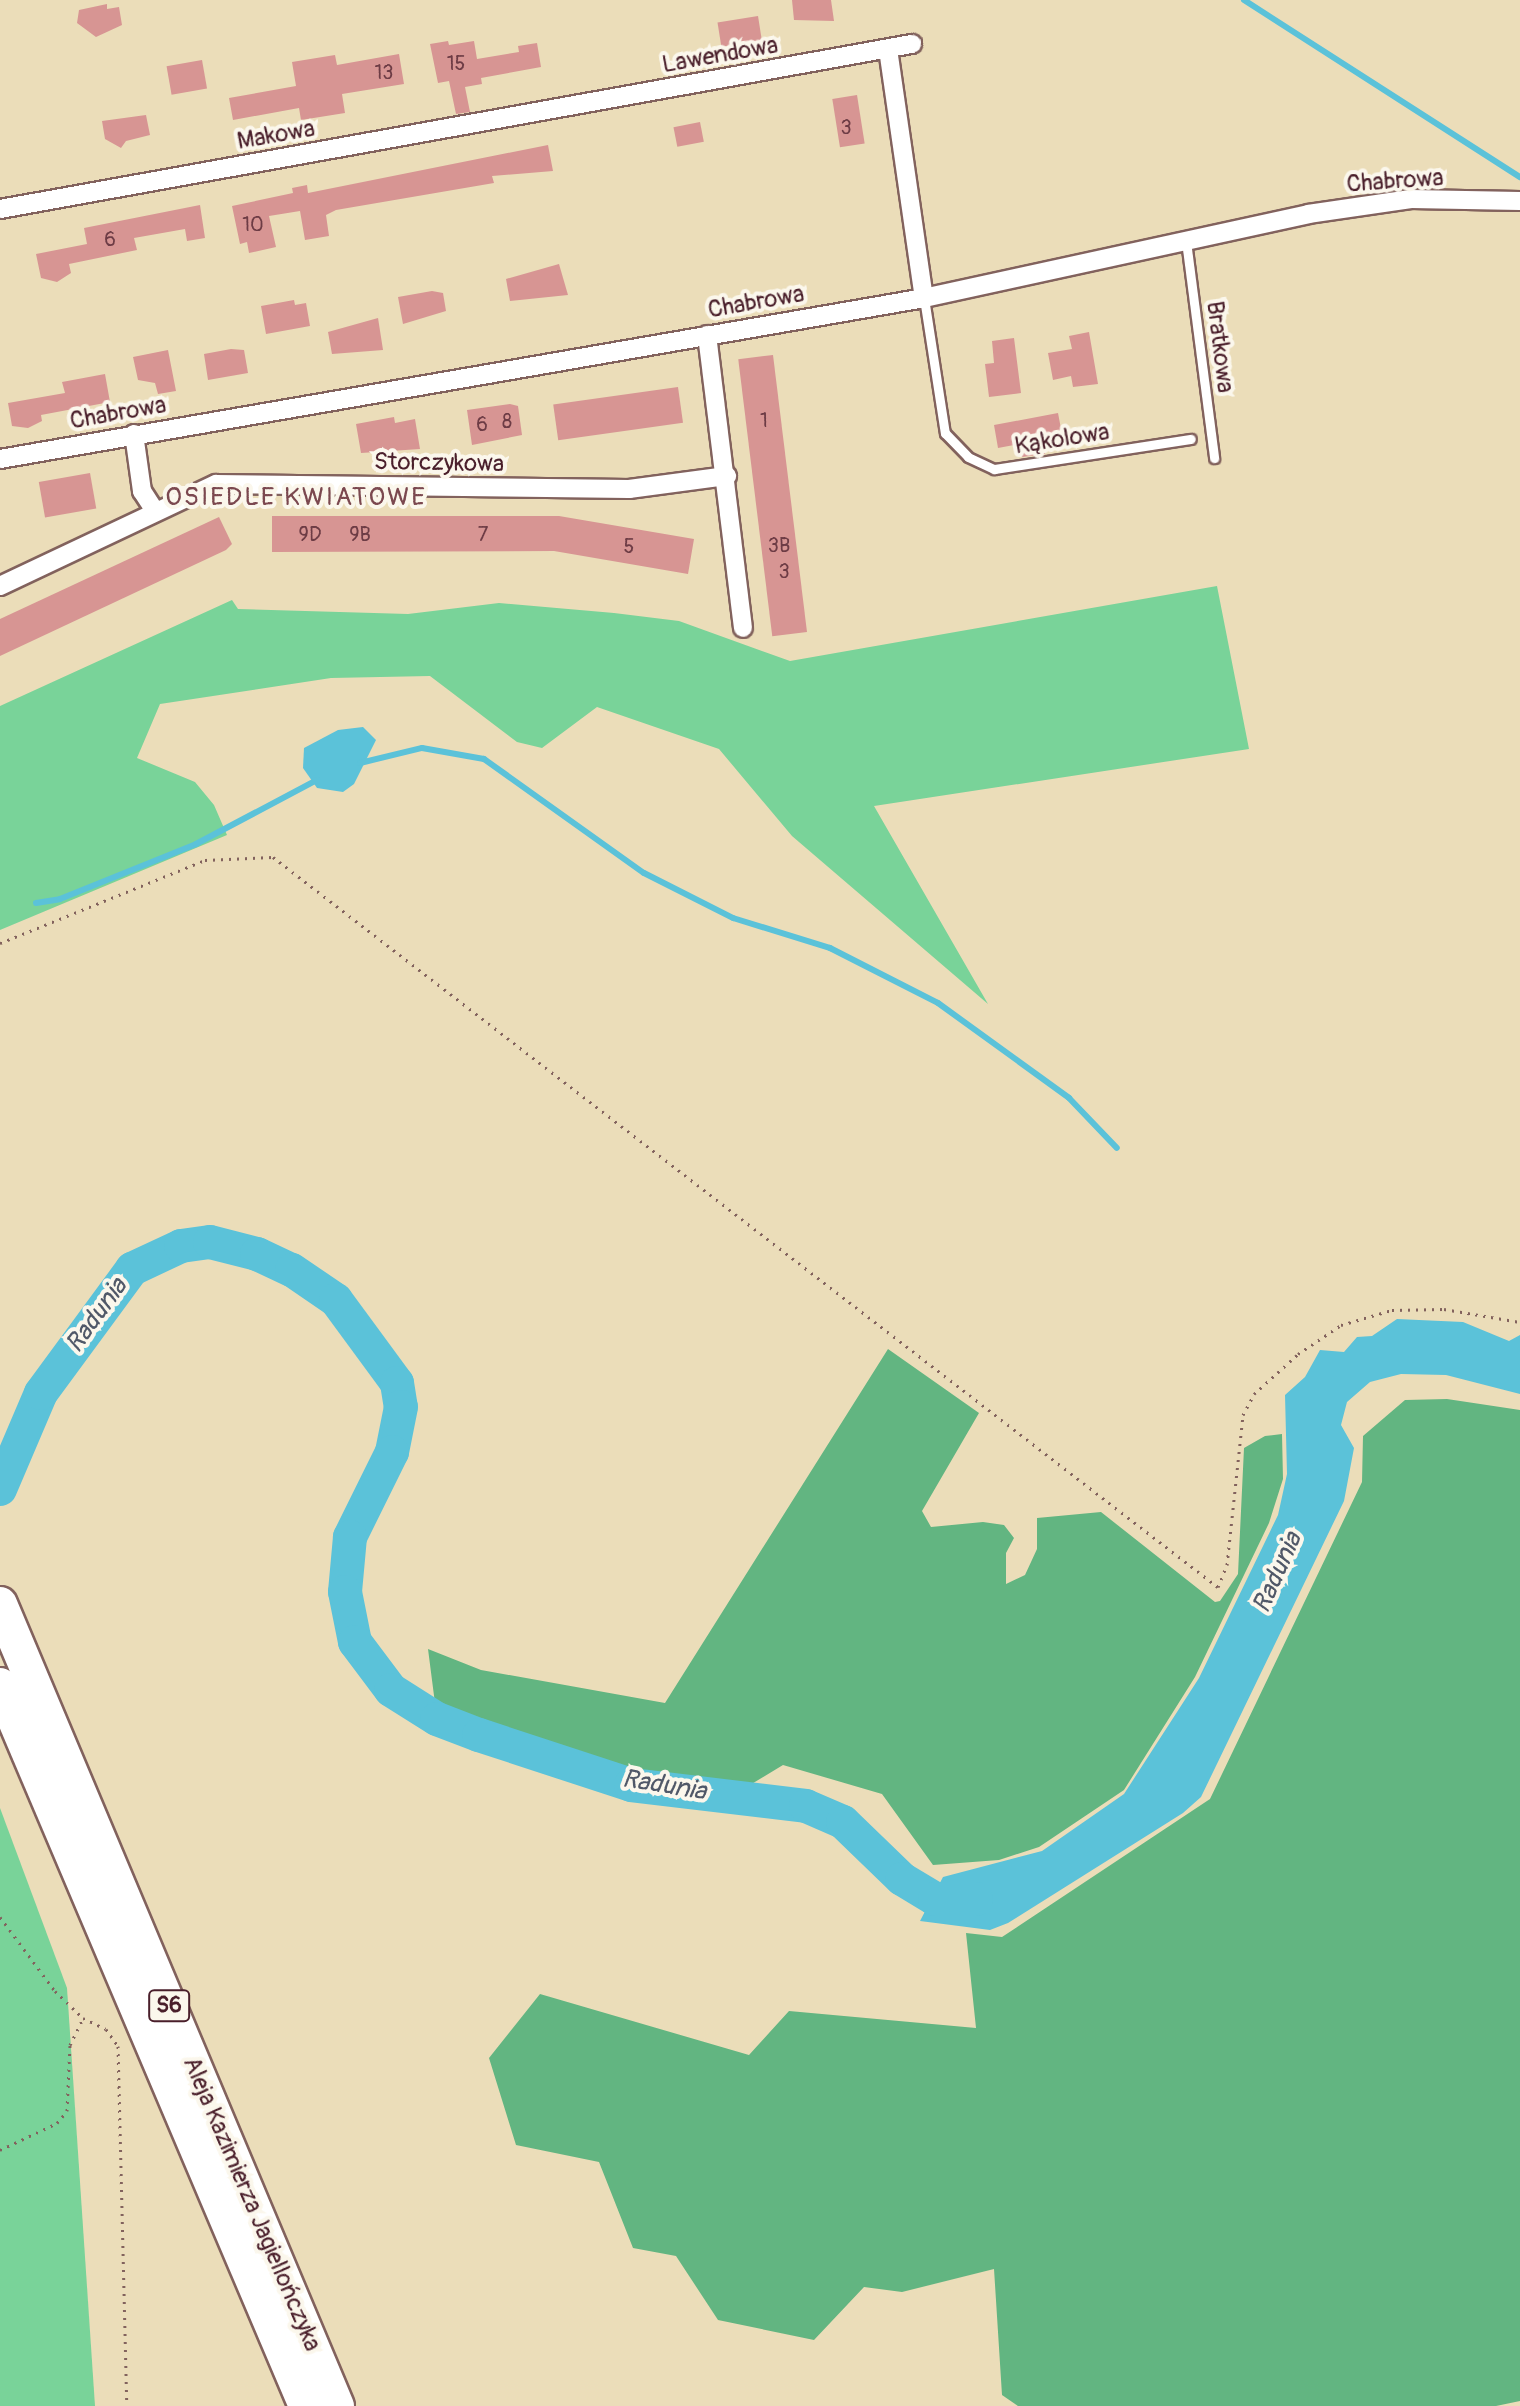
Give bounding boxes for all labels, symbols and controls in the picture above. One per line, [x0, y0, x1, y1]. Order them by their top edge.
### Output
street label: Lawendowa [660, 31, 780, 79]
house number: 15 [447, 51, 465, 75]
house number: 13 [375, 60, 393, 84]
street label: Makowa [235, 114, 317, 156]
house number: 3 [840, 115, 852, 139]
street label: Chabrowa [1346, 163, 1444, 199]
house number: 10 [242, 212, 264, 236]
house number: 6 [104, 227, 116, 251]
street label: Chabrowa [706, 279, 806, 325]
street label: Bratkowa [1200, 299, 1240, 395]
street label: Chabrowa [68, 390, 168, 436]
house number: 1 [760, 408, 768, 432]
house number: 8 [502, 409, 512, 433]
house number: 6 [476, 412, 488, 436]
street label: Kąkolowa [1013, 417, 1111, 461]
street label: Storczykowa [374, 447, 504, 479]
district label: OSIEDLE KWIATOWE [165, 482, 427, 514]
house number: 9D [299, 522, 321, 546]
house number: 9B [349, 522, 371, 546]
house number: 7 [478, 522, 488, 546]
house number: 3B [768, 533, 790, 557]
house number: 5 [624, 534, 634, 558]
house number: 3 [778, 559, 790, 583]
water label: Radunia [60, 1273, 134, 1359]
water label: Radunia [1247, 1528, 1309, 1618]
water label: Radunia [620, 1764, 708, 1808]
road number: S6 [147, 1988, 191, 2024]
street label: Aleja Kazimierza Jagiellończyka [177, 2053, 327, 2355]

